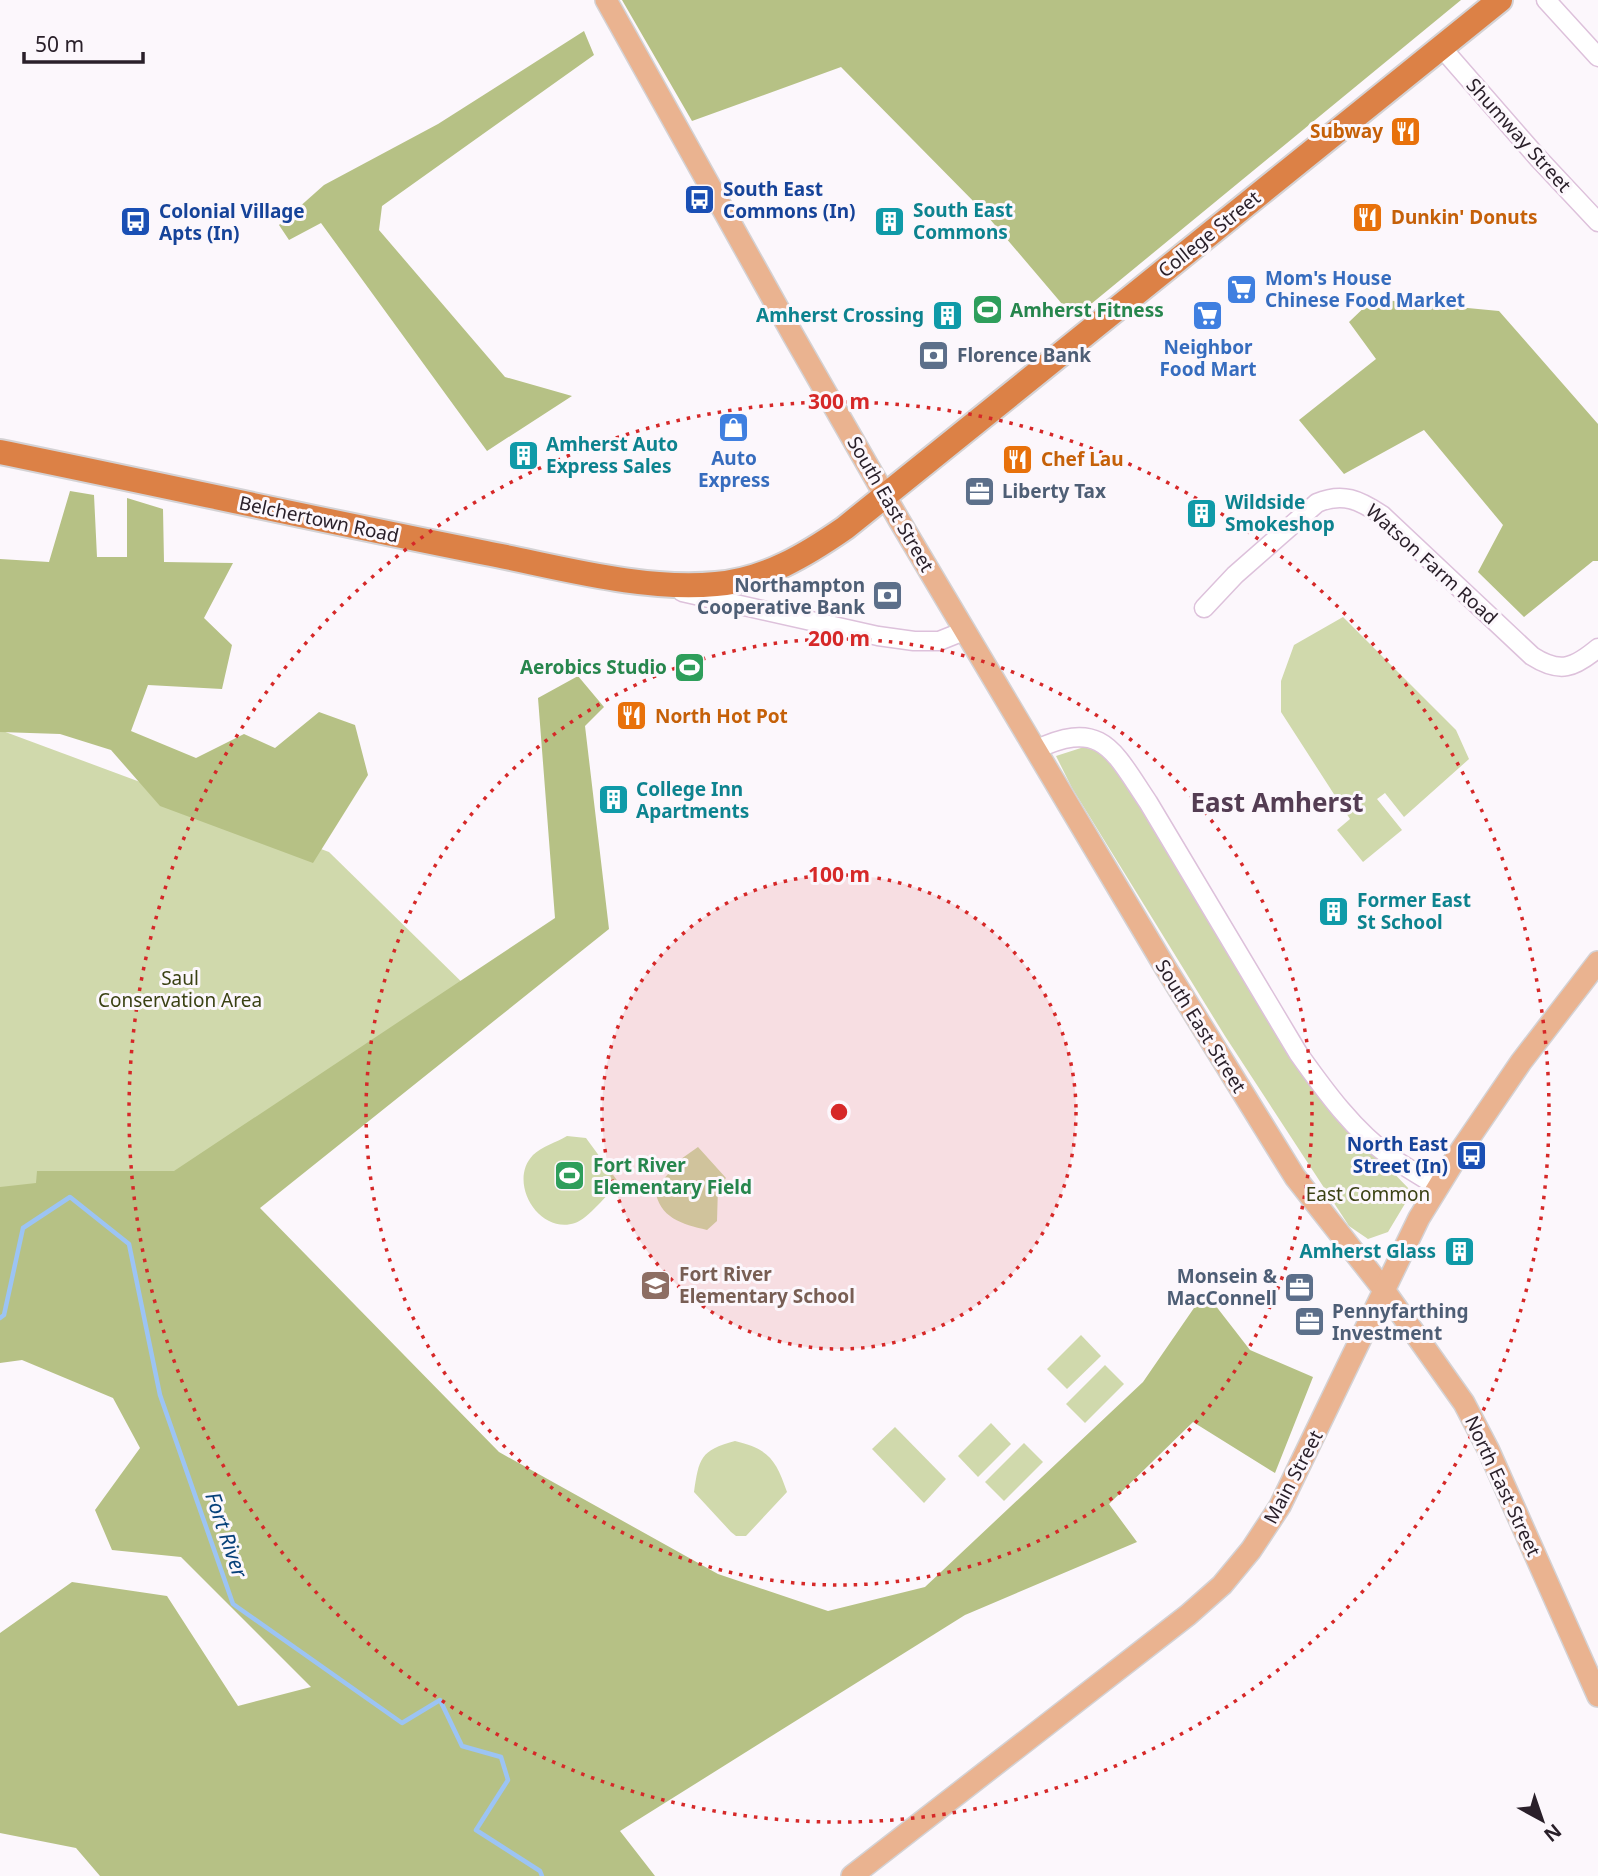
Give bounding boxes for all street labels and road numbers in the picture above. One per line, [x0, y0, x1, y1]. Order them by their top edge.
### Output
street label: Shumway Street [1461, 72, 1577, 198]
street label: College Street [1152, 185, 1266, 283]
street label: South East Street [842, 432, 940, 577]
street label: Belchertown Road [237, 489, 401, 549]
street label: Watson Farm Road [1361, 498, 1503, 630]
street label: South East Street [1150, 954, 1252, 1098]
street label: North East Street [1459, 1411, 1547, 1561]
street label: Main Street [1257, 1426, 1329, 1528]

